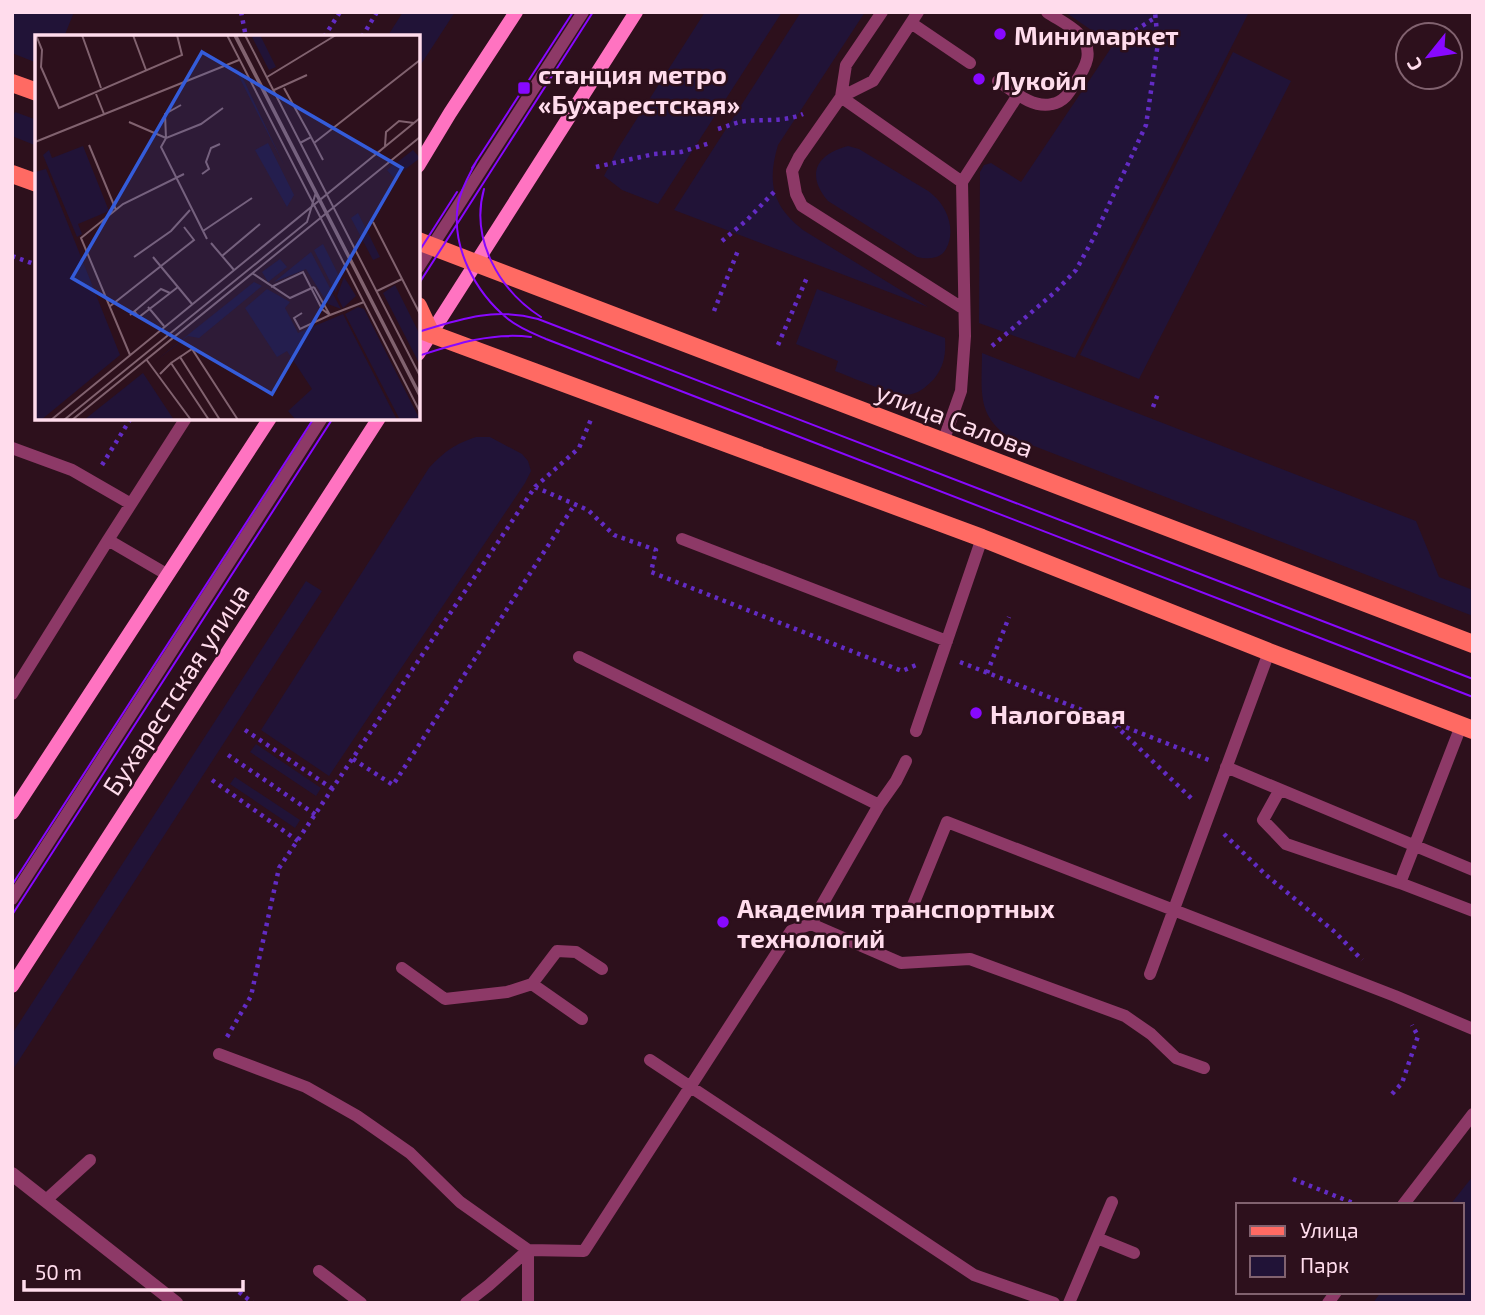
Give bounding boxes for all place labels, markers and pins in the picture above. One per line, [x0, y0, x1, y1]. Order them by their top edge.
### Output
place label: Минимаркет [1014, 19, 1179, 50]
marker: Минимаркет [992, 26, 1008, 42]
place label: станция метро «Бухарестская» [538, 58, 740, 119]
place label: Лукойл [993, 64, 1087, 95]
marker: Лукойл [971, 71, 987, 87]
marker: станция метро «Бухарестская» [516, 80, 532, 96]
place label: Налоговая [990, 698, 1126, 729]
marker: Налоговая [968, 705, 984, 721]
place label: Академия транспортных технологий [737, 892, 1055, 953]
marker: Академия транспортных технологий [715, 914, 731, 930]

